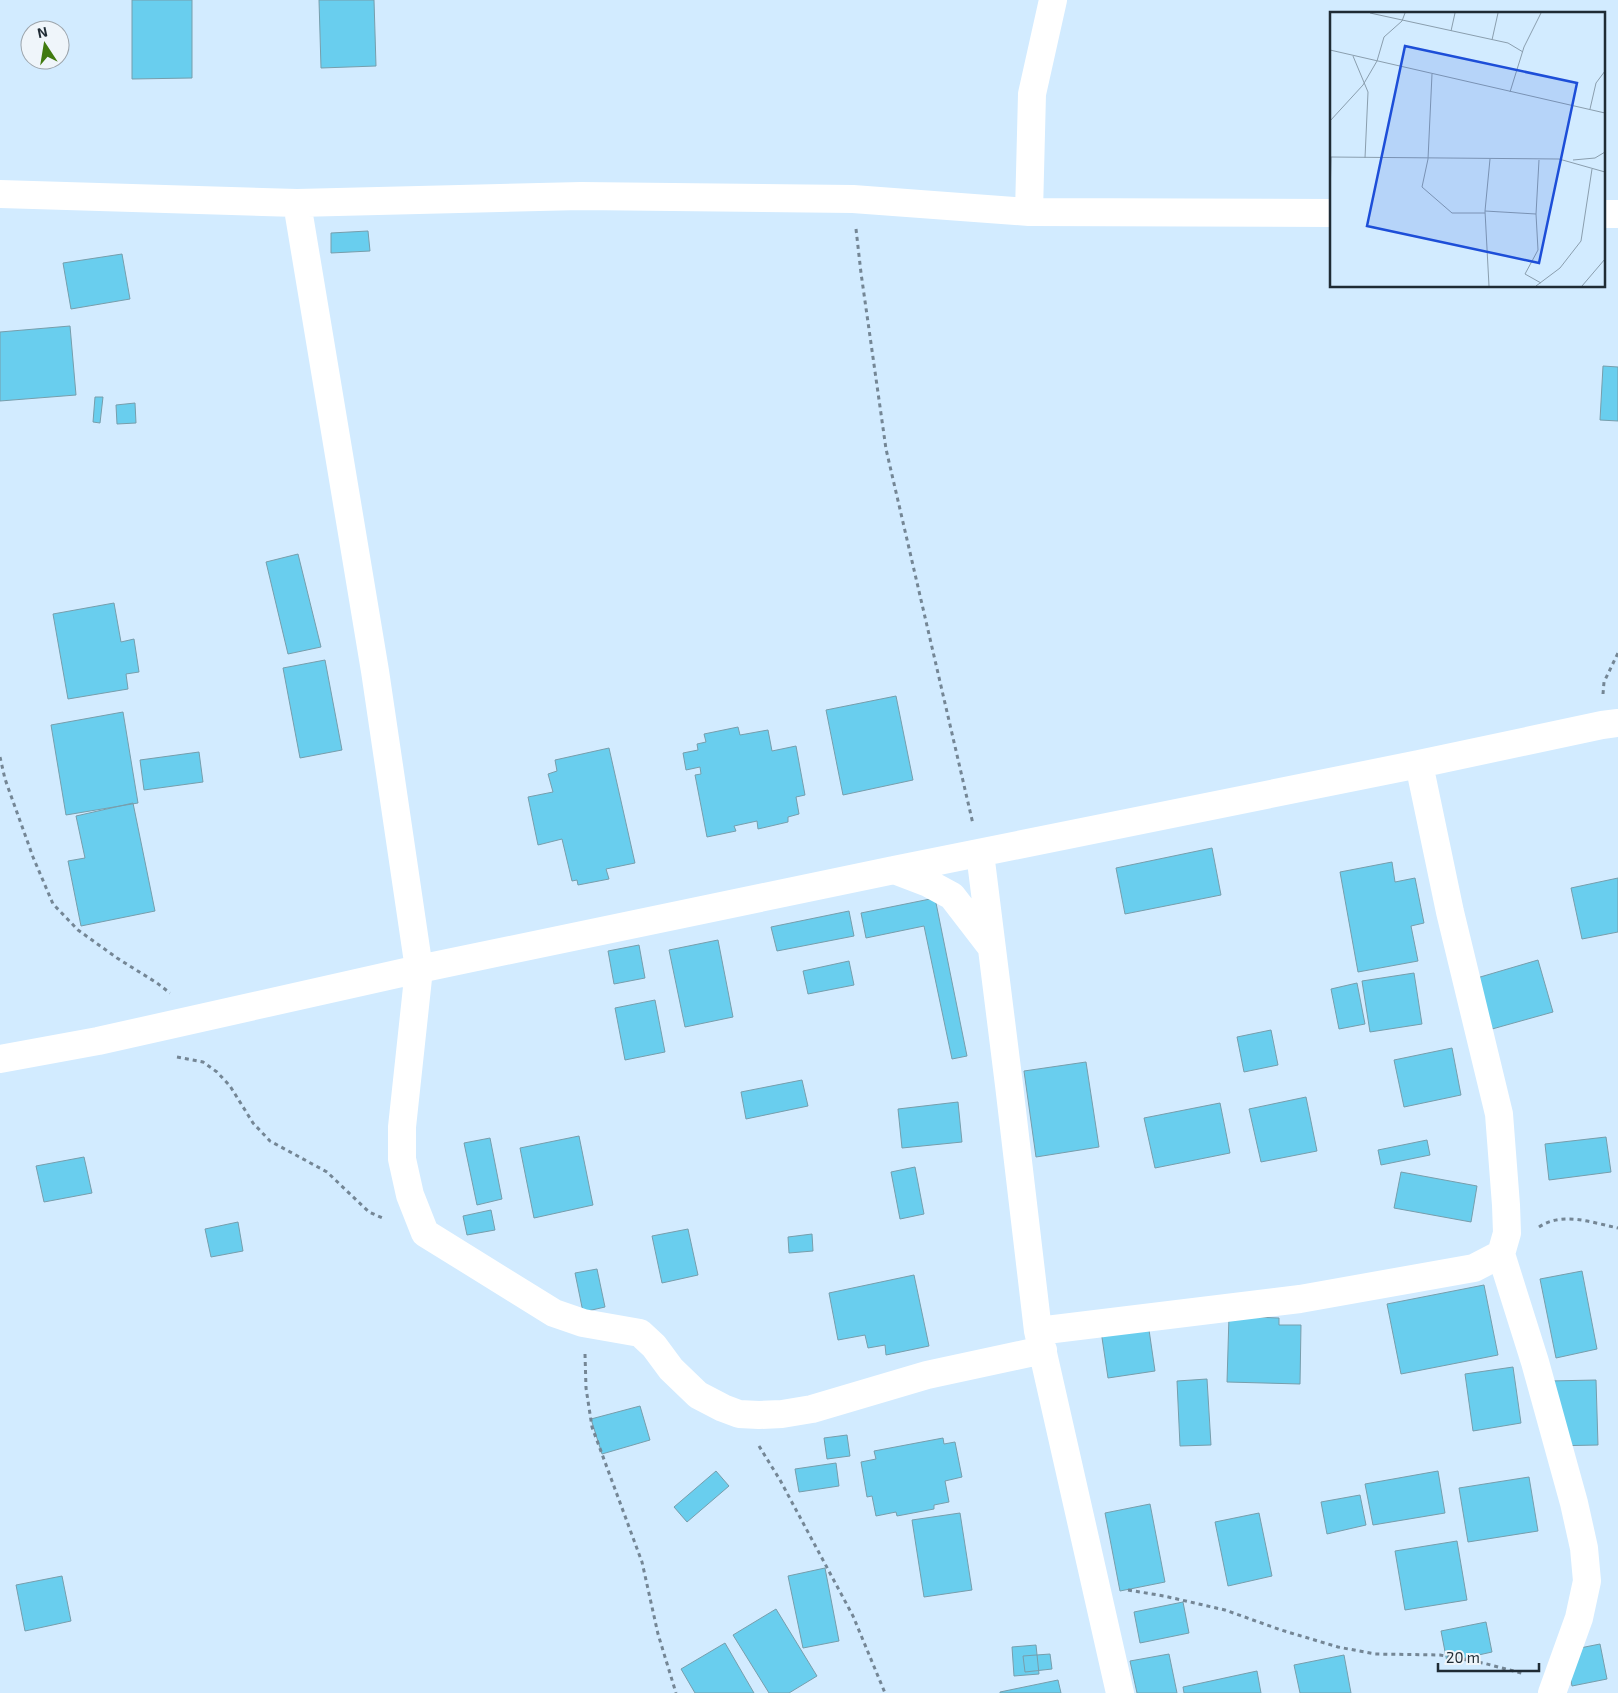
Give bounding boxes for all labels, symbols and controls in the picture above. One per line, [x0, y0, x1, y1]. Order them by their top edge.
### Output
inset map [1330, 12, 1606, 288]
north arrow [20, 20, 70, 70]
text: N [35, 22, 49, 41]
scale bar [1438, 1640, 1539, 1672]
text: 20 m [1446, 1648, 1480, 1666]

